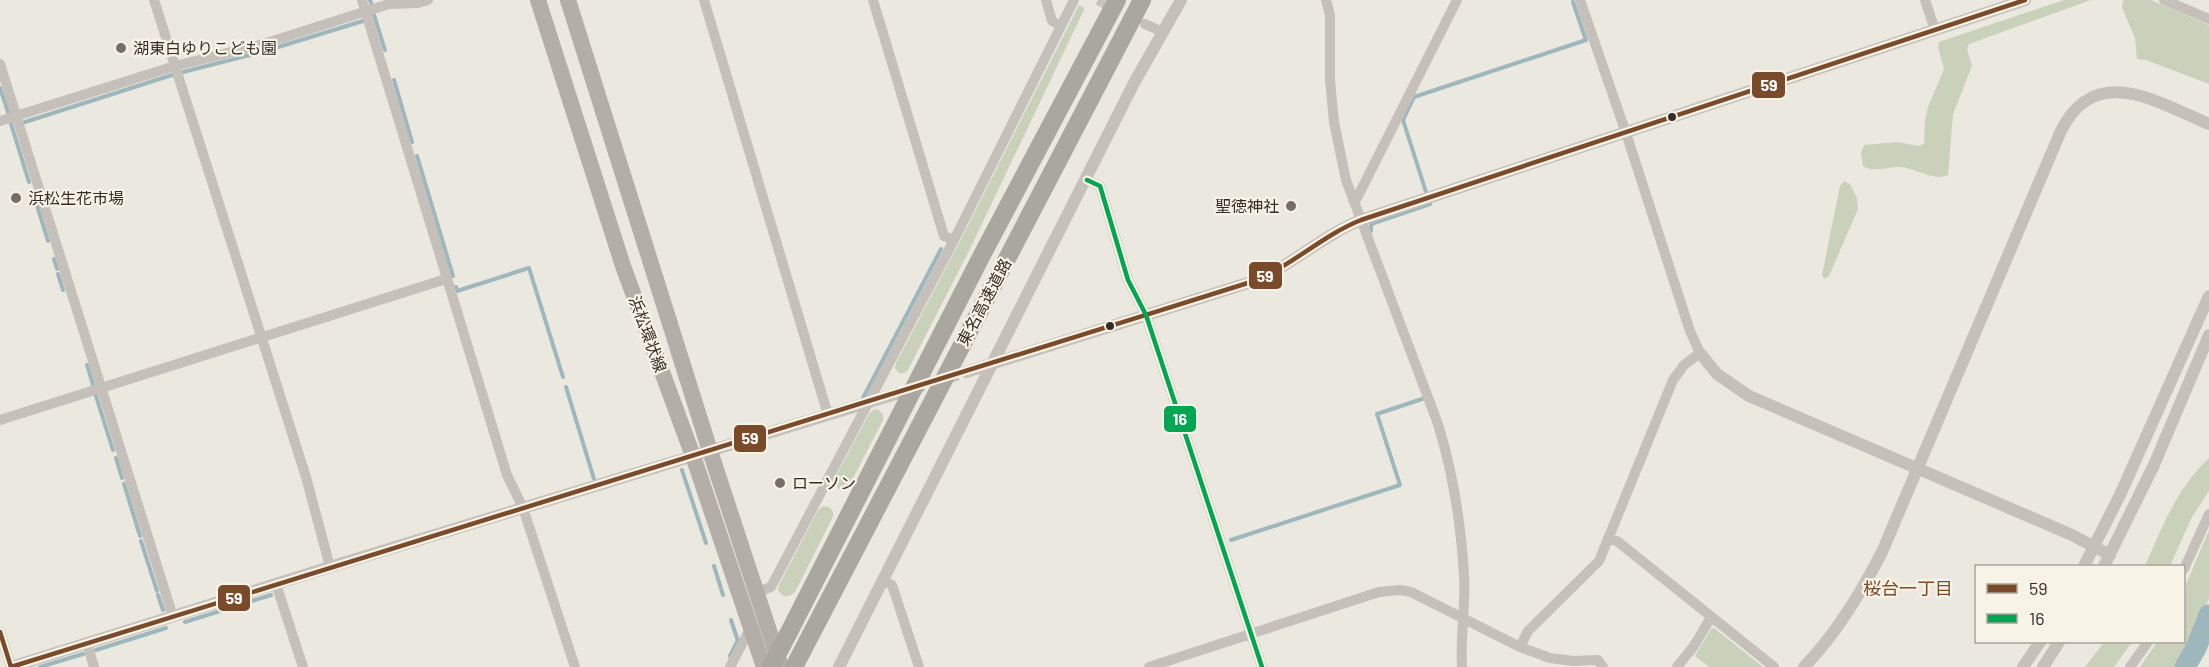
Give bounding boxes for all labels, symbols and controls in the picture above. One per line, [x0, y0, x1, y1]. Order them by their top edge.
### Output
place label: 湖東白ゆりこども園 [133, 38, 277, 57]
marker: 湖東白ゆりこども園 [114, 41, 128, 55]
line badge: 59 [1751, 71, 1786, 99]
text: 59 [1760, 75, 1778, 94]
unlabelled marker [1666, 111, 1678, 123]
place label: 浜松生花市場 [28, 188, 124, 207]
marker: 浜松生花市場 [9, 191, 23, 205]
place label: 聖徳神社 [1215, 196, 1279, 215]
marker: 聖徳神社 [1284, 199, 1298, 213]
street label: 東名高速道路 [953, 255, 1014, 349]
line badge: 59 [1248, 261, 1283, 290]
text: 59 [1256, 266, 1274, 285]
street label: 浜松環状線 [626, 293, 671, 375]
unlabelled marker [1104, 320, 1116, 332]
line badge: 16 [1163, 405, 1197, 433]
text: 16 [1173, 409, 1188, 428]
line badge: 59 [733, 424, 767, 453]
text: 59 [741, 428, 759, 447]
place label: ローソン [792, 473, 856, 492]
marker: ローソン [773, 476, 787, 490]
legend [1975, 565, 2185, 643]
district label: 桜台一丁目 [1863, 577, 1953, 599]
text: 59 [2029, 577, 2048, 599]
line badge: 59 [217, 584, 251, 612]
text: 59 [225, 588, 243, 607]
text: 16 [2029, 607, 2045, 629]

